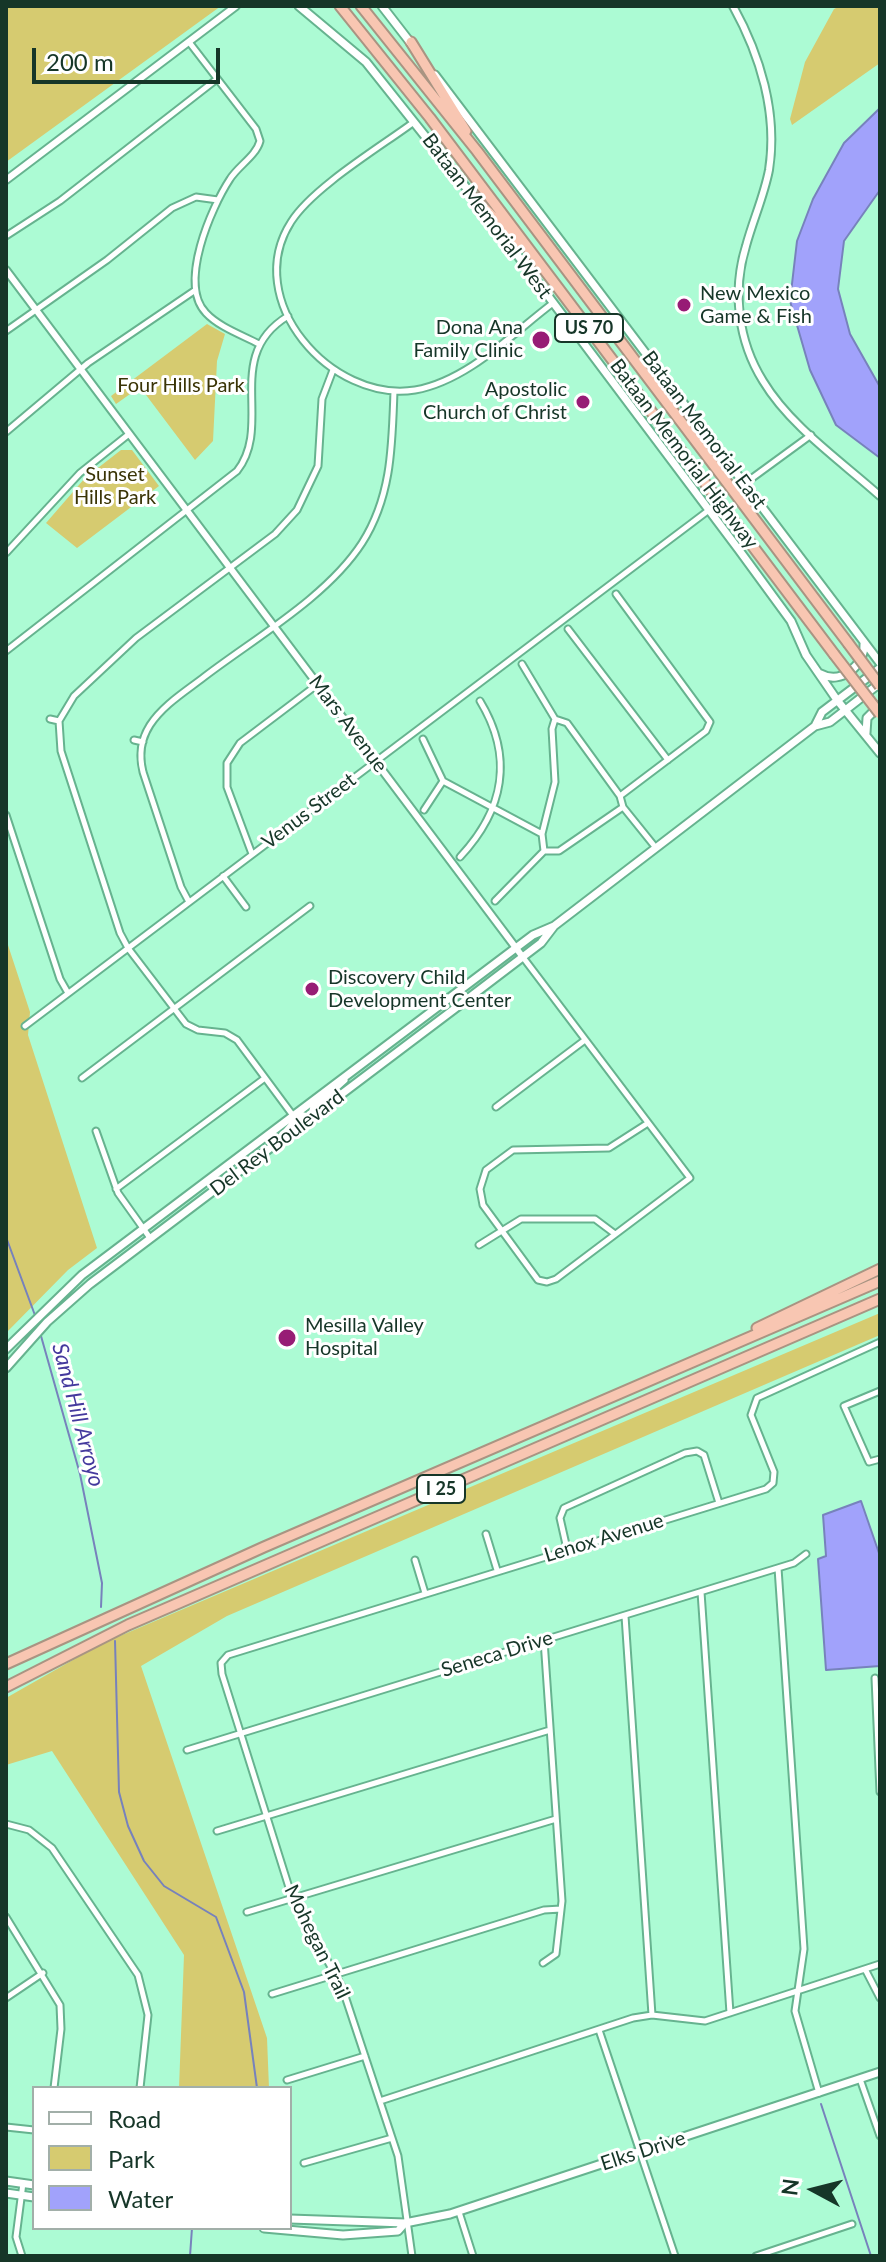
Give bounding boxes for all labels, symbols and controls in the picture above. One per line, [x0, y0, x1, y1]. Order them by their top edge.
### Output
scale bar [36, 32, 224, 82]
text: 200 m [46, 47, 114, 76]
street label: Bataan Memorial West [417, 129, 557, 303]
place label: New Mexico Game & Fish [700, 282, 812, 329]
marker: New Mexico Game & Fish [675, 296, 693, 314]
road number: US 70 [555, 314, 623, 342]
place label: Dona Ana Family Clinic [413, 316, 523, 363]
marker: Dona Ana Family Clinic [530, 329, 552, 351]
street label: Bataan Memorial East [637, 346, 771, 514]
street label: Bataan Memorial Highway [605, 354, 763, 554]
park label: Four Hills Park [117, 374, 245, 398]
place label: Apostolic Church of Christ [423, 378, 567, 425]
marker: Apostolic Church of Christ [574, 393, 592, 411]
park label: Sunset Hills Park [74, 463, 156, 510]
street label: Mars Avenue [304, 671, 392, 777]
street label: Venus Street [257, 768, 361, 854]
place label: Discovery Child Development Center [328, 966, 511, 1013]
marker: Discovery Child Development Center [303, 980, 321, 998]
street label: Del Rey Boulevard [205, 1085, 349, 1201]
place label: Mesilla Valley Hospital [305, 1314, 424, 1361]
marker: Mesilla Valley Hospital [276, 1327, 298, 1349]
water label: Sand Hill Arroyo [46, 1340, 110, 1490]
road number: I 25 [417, 1475, 465, 1503]
street label: Lenox Avenue [541, 1508, 667, 1568]
street label: Seneca Drive [438, 1626, 556, 1682]
street label: Mohegan Trail [279, 1881, 355, 2003]
legend [32, 2086, 292, 2230]
text: Road [108, 2104, 161, 2133]
street label: Elks Drive [598, 2126, 688, 2176]
text: Park [108, 2144, 155, 2173]
north arrow [774, 2150, 854, 2230]
text: N [775, 2177, 804, 2197]
text: Water [108, 2184, 173, 2213]

